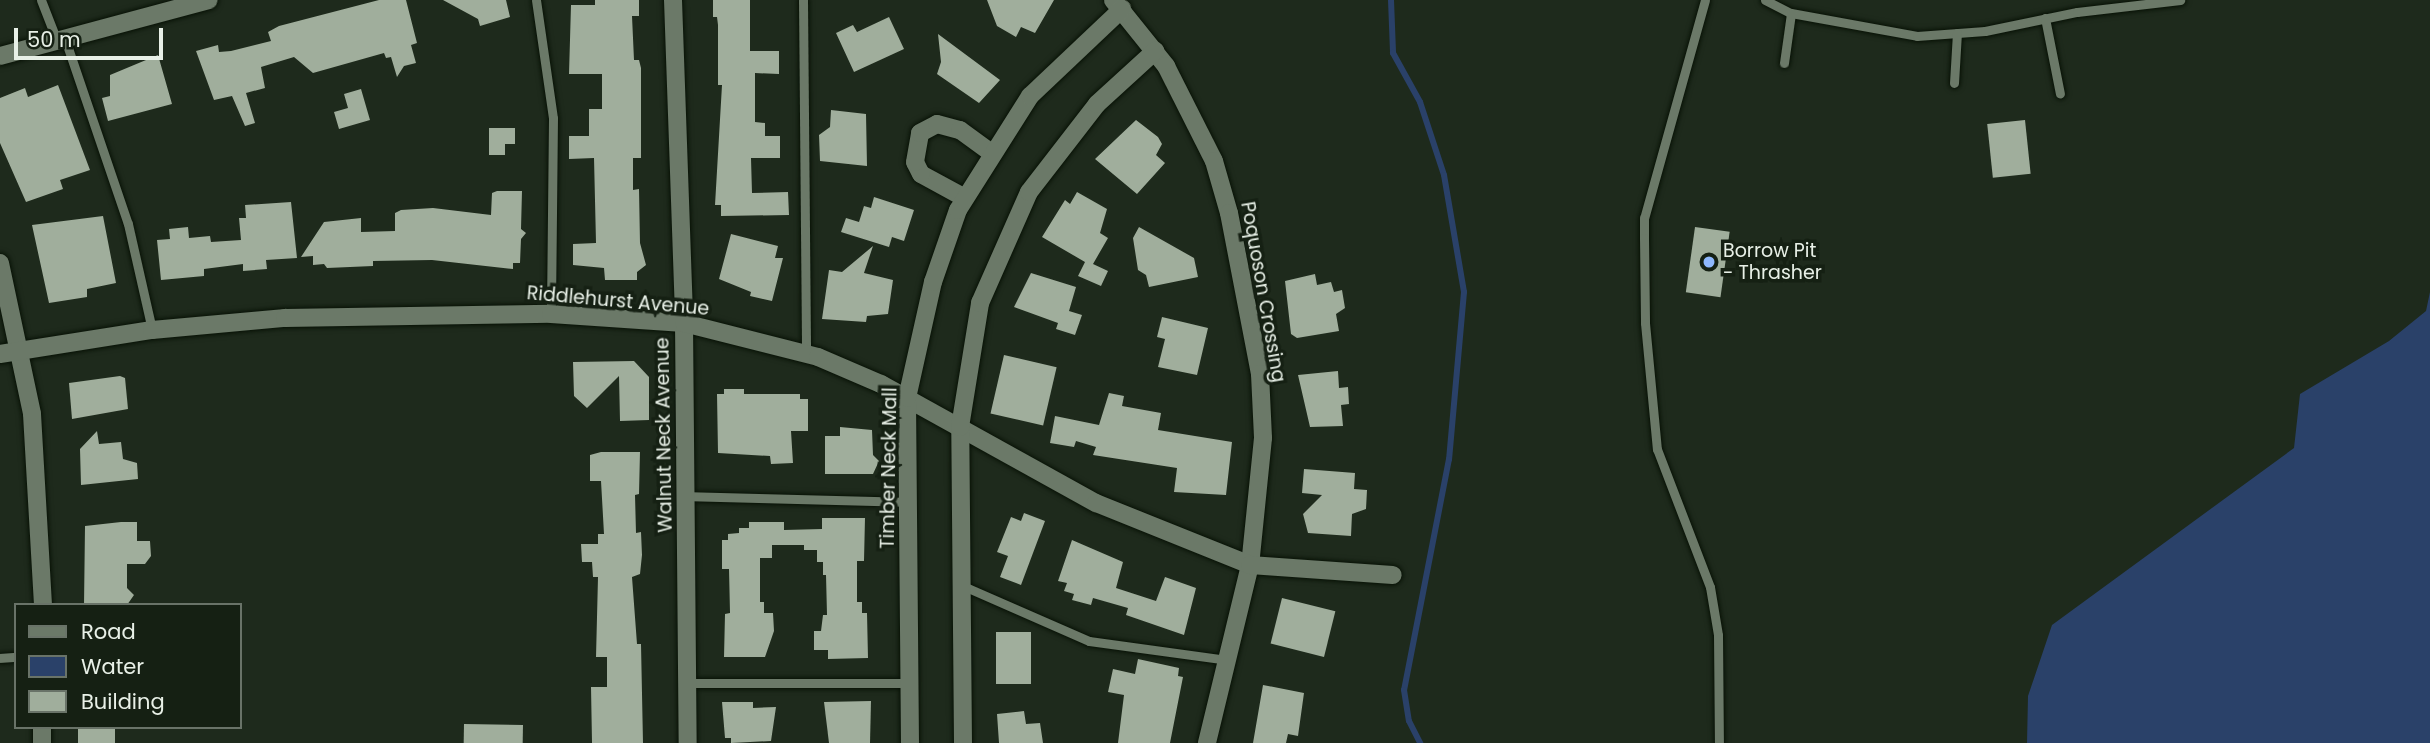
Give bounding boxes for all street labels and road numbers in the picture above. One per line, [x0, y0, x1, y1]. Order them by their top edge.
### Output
street label: Poquoson Crossing [1236, 200, 1290, 384]
street label: Riddlehurst Avenue [526, 282, 710, 320]
street label: Walnut Neck Avenue [651, 337, 677, 533]
street label: Timber Neck Mall [876, 387, 902, 549]

